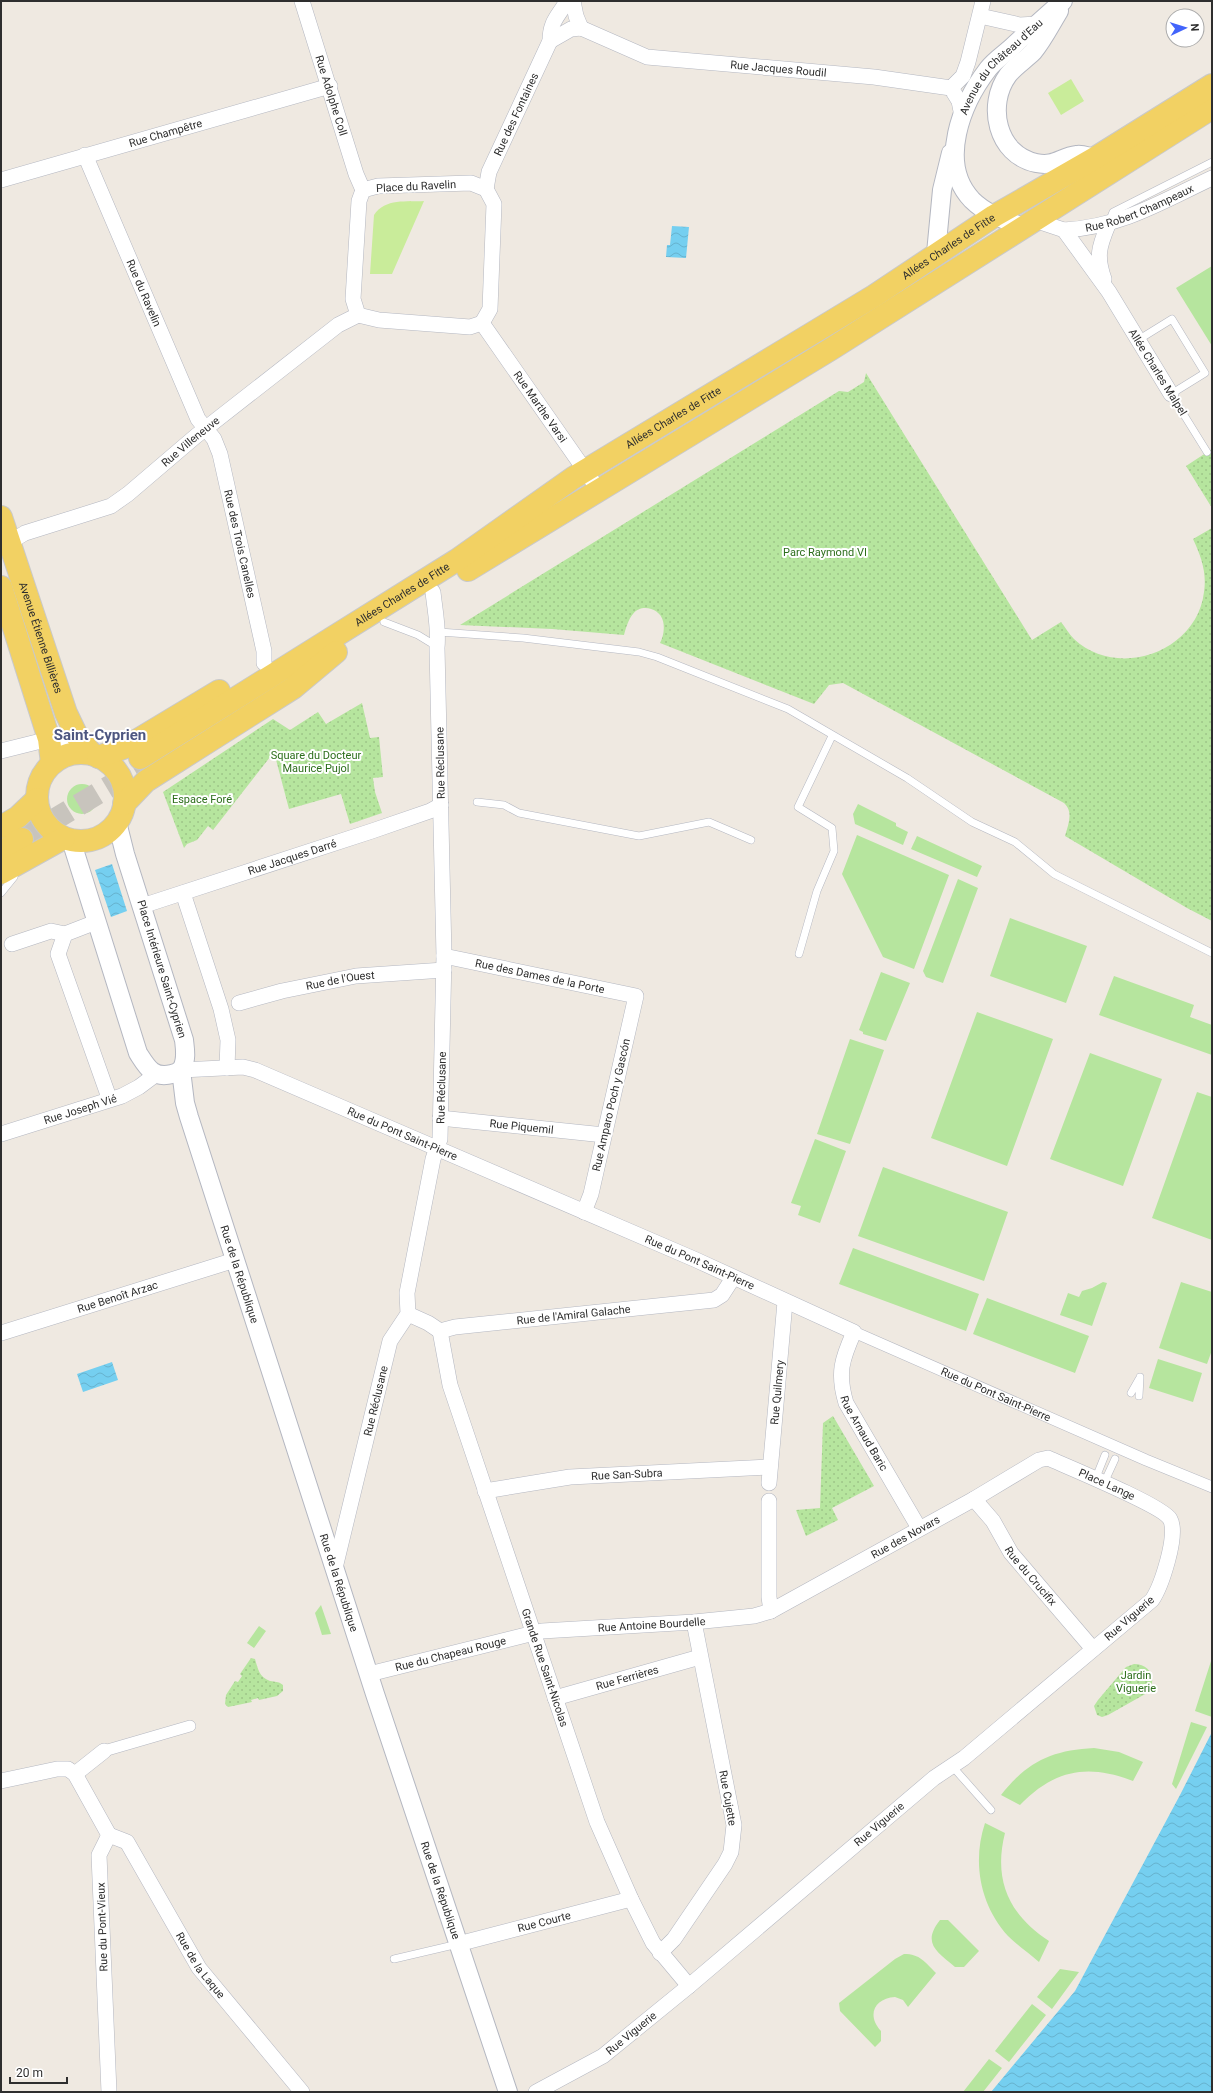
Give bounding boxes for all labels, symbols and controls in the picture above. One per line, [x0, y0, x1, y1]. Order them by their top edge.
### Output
north arrow [1165, 8, 1205, 48]
street label: Avenue du Château d'Eau [957, 16, 1046, 117]
text: N [1188, 23, 1201, 32]
street label: Rue Adolphe Coll [312, 54, 350, 137]
street label: Rue Jacques Roudil [730, 58, 827, 80]
street label: Rue des Fontaines [491, 71, 541, 158]
street label: Rue Champêtre [128, 117, 204, 150]
street label: Place du Ravelin [376, 178, 456, 195]
street label: Rue Robert Champeaux [1084, 182, 1196, 235]
street label: Allées Charles de Fitte [900, 211, 998, 283]
street label: Rue du Ravelin [123, 258, 164, 329]
street label: Allée Charles Malpel [1126, 327, 1190, 418]
street label: Rue Marthe Varsi [511, 369, 569, 445]
street label: Allées Charles de Fitte [623, 384, 724, 452]
street label: Rue Villeneuve [159, 414, 222, 470]
street label: Rue des Trois Canelles [221, 488, 258, 600]
park label: Parc Raymond VI [783, 546, 867, 559]
street label: Allées Charles de Fitte [353, 560, 452, 629]
street label: Avenue Étienne Billières [16, 580, 65, 695]
district label: Saint-Cyprien [54, 726, 146, 744]
street label: Rue Réclusane [433, 727, 448, 799]
park label: Square du Docteur Maurice Pujol [271, 749, 362, 775]
park label: Espace Foré [172, 793, 232, 806]
street label: Rue Jacques Darré [246, 837, 338, 878]
street label: Place Intérieure Saint-Cyprien [134, 899, 189, 1040]
street label: Rue des Dames de la Porte [474, 957, 606, 996]
street label: Rue de l'Ouest [305, 969, 376, 993]
street label: Rue Amparo Poch y Gascón [590, 1037, 633, 1173]
street label: Rue Réclusane [434, 1051, 449, 1124]
street label: Rue Joseph Vié [42, 1092, 119, 1127]
street label: Rue du Pont Saint-Pierre [345, 1105, 459, 1163]
street label: Rue Piquemil [489, 1117, 554, 1137]
street label: Rue de la République [217, 1224, 261, 1325]
street label: Rue du Pont Saint-Pierre [643, 1233, 757, 1293]
street label: Rue Benoît Arzac [76, 1278, 160, 1316]
street label: Rue de l'Amiral Galache [516, 1303, 631, 1328]
street label: Rue Quilmery [768, 1359, 787, 1425]
street label: Rue Réclusane [361, 1364, 391, 1438]
street label: Rue du Pont Saint-Pierre [939, 1365, 1053, 1425]
street label: Rue Arnaud Baric [837, 1394, 890, 1474]
street label: Rue San-Subra [591, 1466, 663, 1483]
street label: Place Lange [1077, 1466, 1137, 1503]
street label: Rue des Novars [869, 1513, 943, 1562]
street label: Rue de la République [317, 1532, 361, 1634]
street label: Rue du Crucifix [1002, 1544, 1059, 1609]
street label: Rue Viguerie [1102, 1593, 1157, 1643]
street label: Grande Rue Saint-Nicolas [519, 1607, 571, 1729]
street label: Rue Antoine Bourdelle [597, 1615, 706, 1635]
street label: Rue du Chapeau Rouge [394, 1634, 508, 1674]
street label: Rue Ferrières [595, 1663, 660, 1693]
park label: Jardin Viguerie [1116, 1669, 1156, 1695]
street label: Rue Cujette [716, 1769, 739, 1827]
street label: Rue Viguerie [852, 1800, 907, 1849]
street label: Rue de la République [418, 1840, 463, 1941]
street label: Rue du Pont-Vieux [94, 1882, 111, 1972]
street label: Rue Courte [516, 1909, 572, 1935]
street label: Rue de la Laque [173, 1930, 228, 2001]
street label: Rue Viguerie [603, 2009, 659, 2058]
scale bar [10, 2059, 67, 2085]
text: 20 m [16, 2066, 43, 2080]

